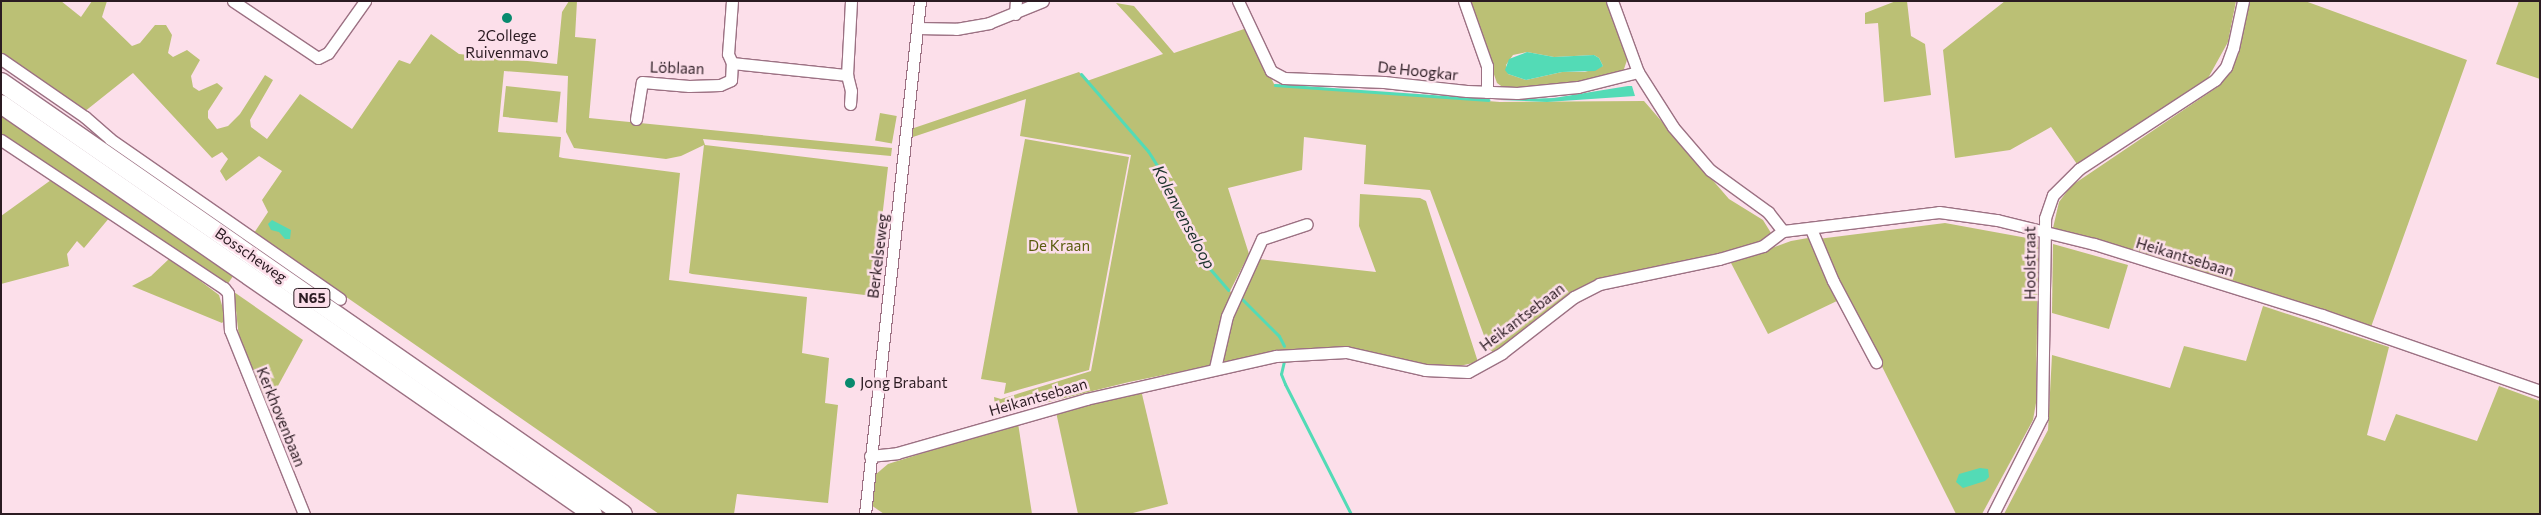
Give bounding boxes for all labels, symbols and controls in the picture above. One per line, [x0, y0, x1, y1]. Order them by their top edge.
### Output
marker: 2College Ruivenmavo [501, 12, 513, 24]
place label: 2College Ruivenmavo [465, 26, 549, 61]
street label: Löblaan [649, 58, 705, 78]
street label: De Hoogkar [1377, 58, 1459, 84]
water label: Kolenvenseloop [1149, 162, 1219, 272]
street label: Berkelseweg [864, 213, 892, 299]
street label: Bosscheweg [212, 224, 290, 286]
street label: Hoolstraat [2021, 226, 2039, 300]
street label: Heikantsebaan [2134, 234, 2236, 280]
park label: De Kraan [1028, 237, 1090, 255]
street label: Heikantsebaan [1476, 279, 1568, 355]
road number: N65 [293, 286, 331, 310]
street label: Kerkhovenbaan [253, 365, 309, 469]
place label: Jong Brabant [860, 374, 948, 392]
street label: Heikantsebaan [987, 374, 1089, 420]
marker: Jong Brabant [844, 377, 856, 389]

